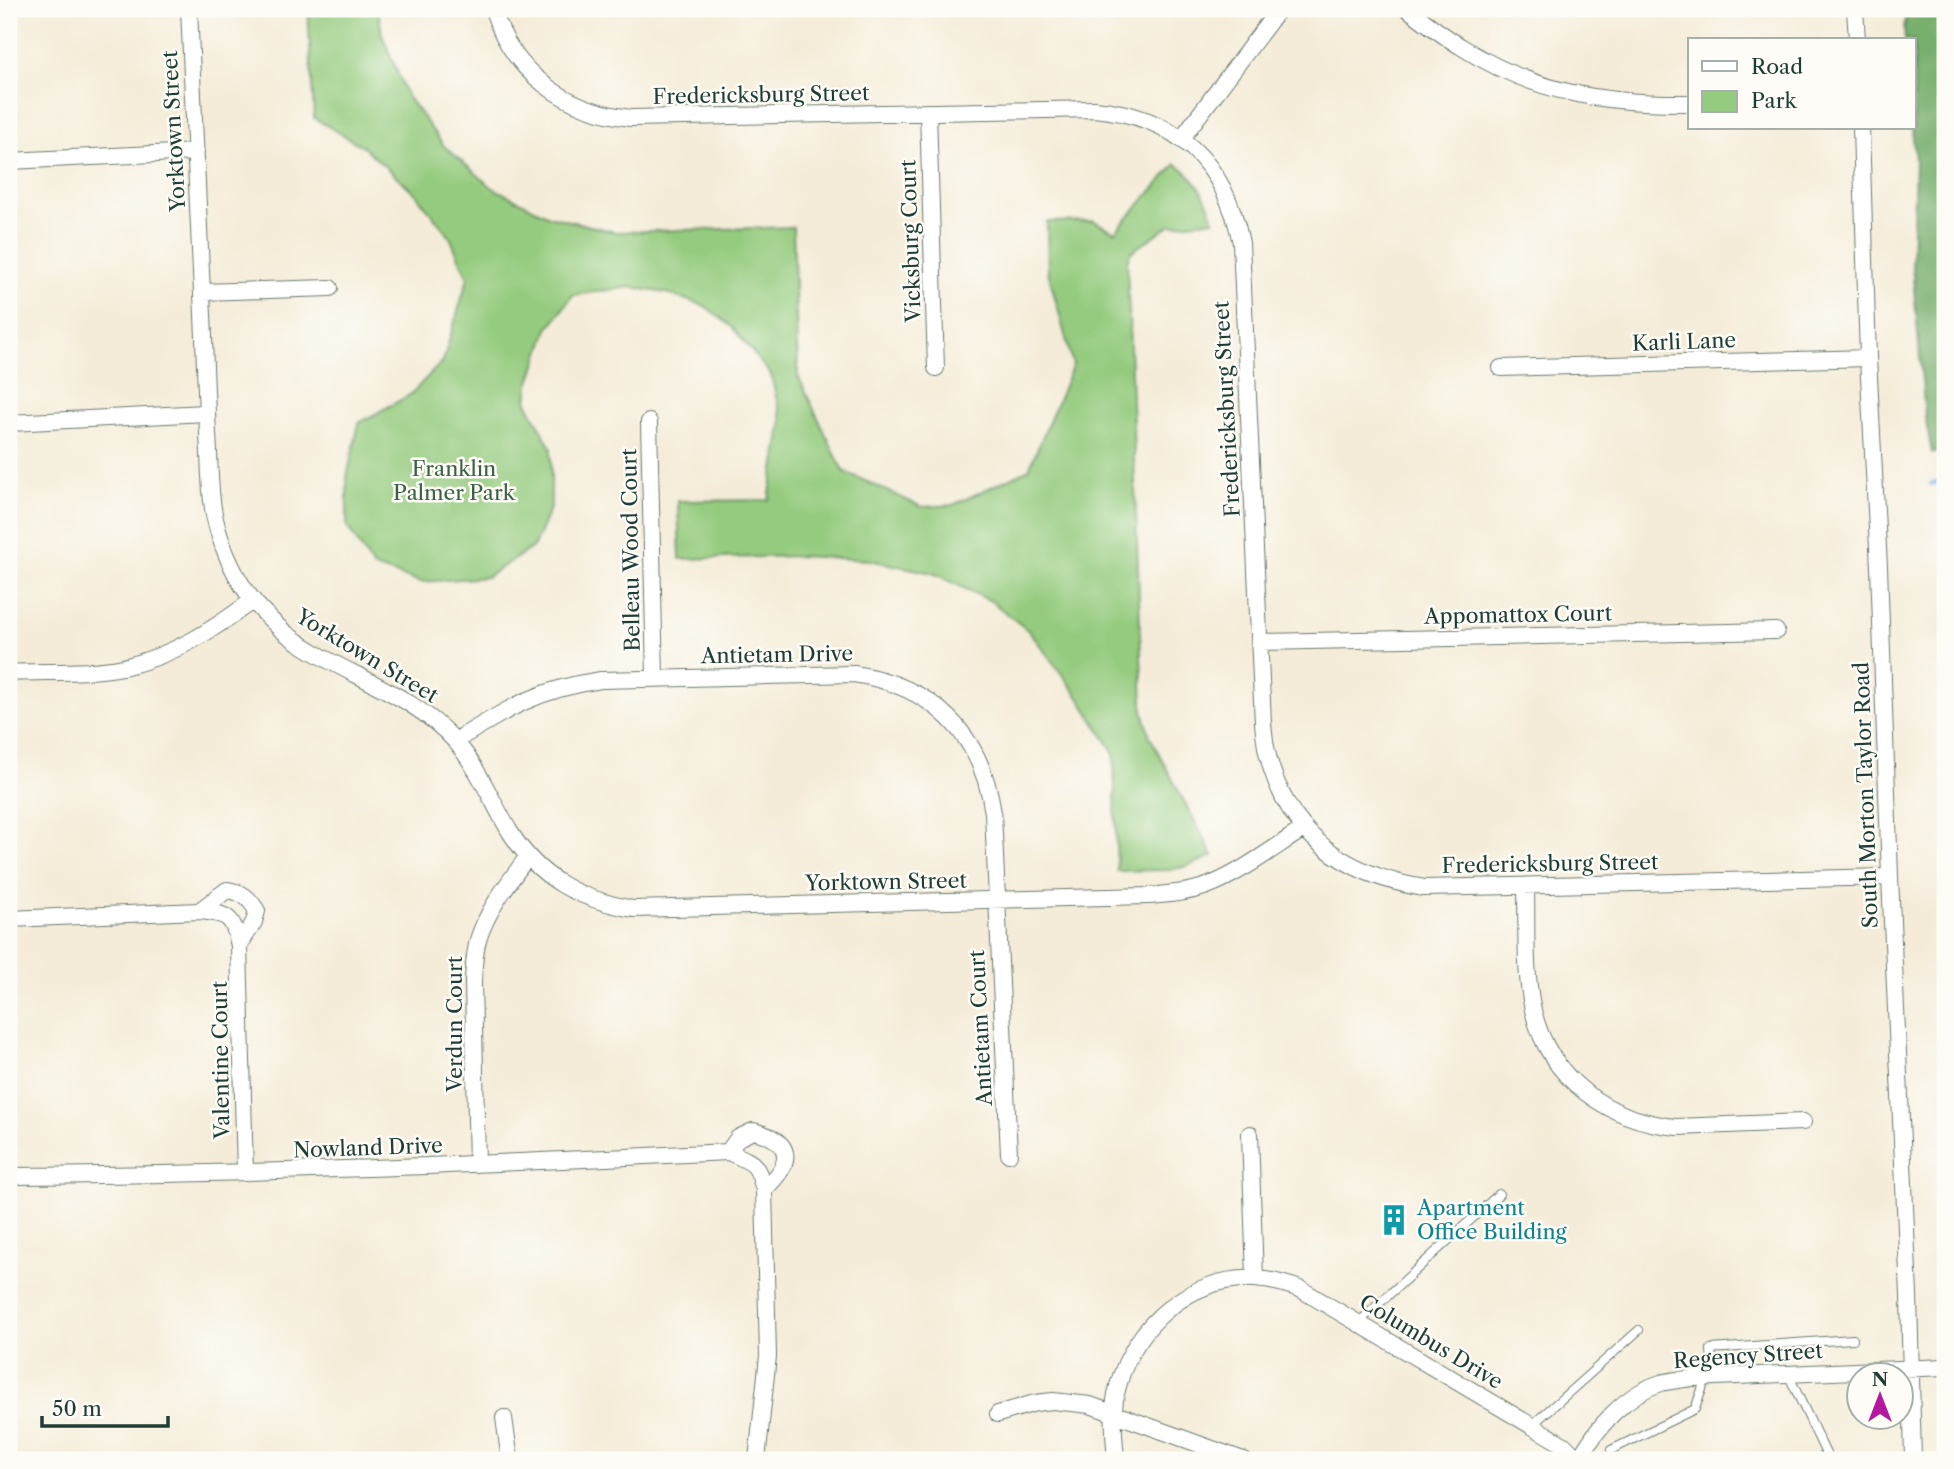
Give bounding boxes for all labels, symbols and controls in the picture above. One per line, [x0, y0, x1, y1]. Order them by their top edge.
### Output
legend [1688, 38, 1916, 130]
street label: Yorktown Street [157, 49, 190, 213]
text: Road [1751, 54, 1803, 79]
street label: Fredericksburg Street [653, 80, 870, 109]
text: Park [1751, 88, 1797, 113]
street label: Vicksburg Court [895, 158, 926, 324]
street label: Fredericksburg Street [1208, 300, 1245, 518]
street label: Karli Lane [1631, 327, 1737, 356]
street label: Belleau Wood Court [616, 448, 645, 652]
park label: Franklin Palmer Park [393, 456, 516, 505]
street label: Appomattox Court [1423, 600, 1613, 629]
street label: Yorktown Street [291, 603, 443, 708]
street label: Antietam Drive [700, 641, 853, 668]
street label: South Morton Taylor Road [1848, 661, 1883, 929]
street label: Fredericksburg Street [1442, 849, 1659, 878]
street label: Yorktown Street [804, 868, 968, 895]
street label: Antietam Court [964, 949, 997, 1108]
street label: Verdun Court [442, 955, 467, 1093]
street label: Valentine Court [207, 980, 234, 1140]
street label: Nowland Drive [293, 1132, 443, 1163]
place label: Apartment Office Building [1416, 1195, 1568, 1244]
building icon: Apartment Office Building [1377, 1203, 1411, 1237]
street label: Columbus Drive [1355, 1289, 1507, 1394]
street label: Regency Street [1672, 1338, 1824, 1373]
north arrow [1846, 1360, 1916, 1430]
text: N [1872, 1368, 1888, 1391]
scale bar [42, 1385, 168, 1429]
text: 50 m [52, 1396, 102, 1421]

